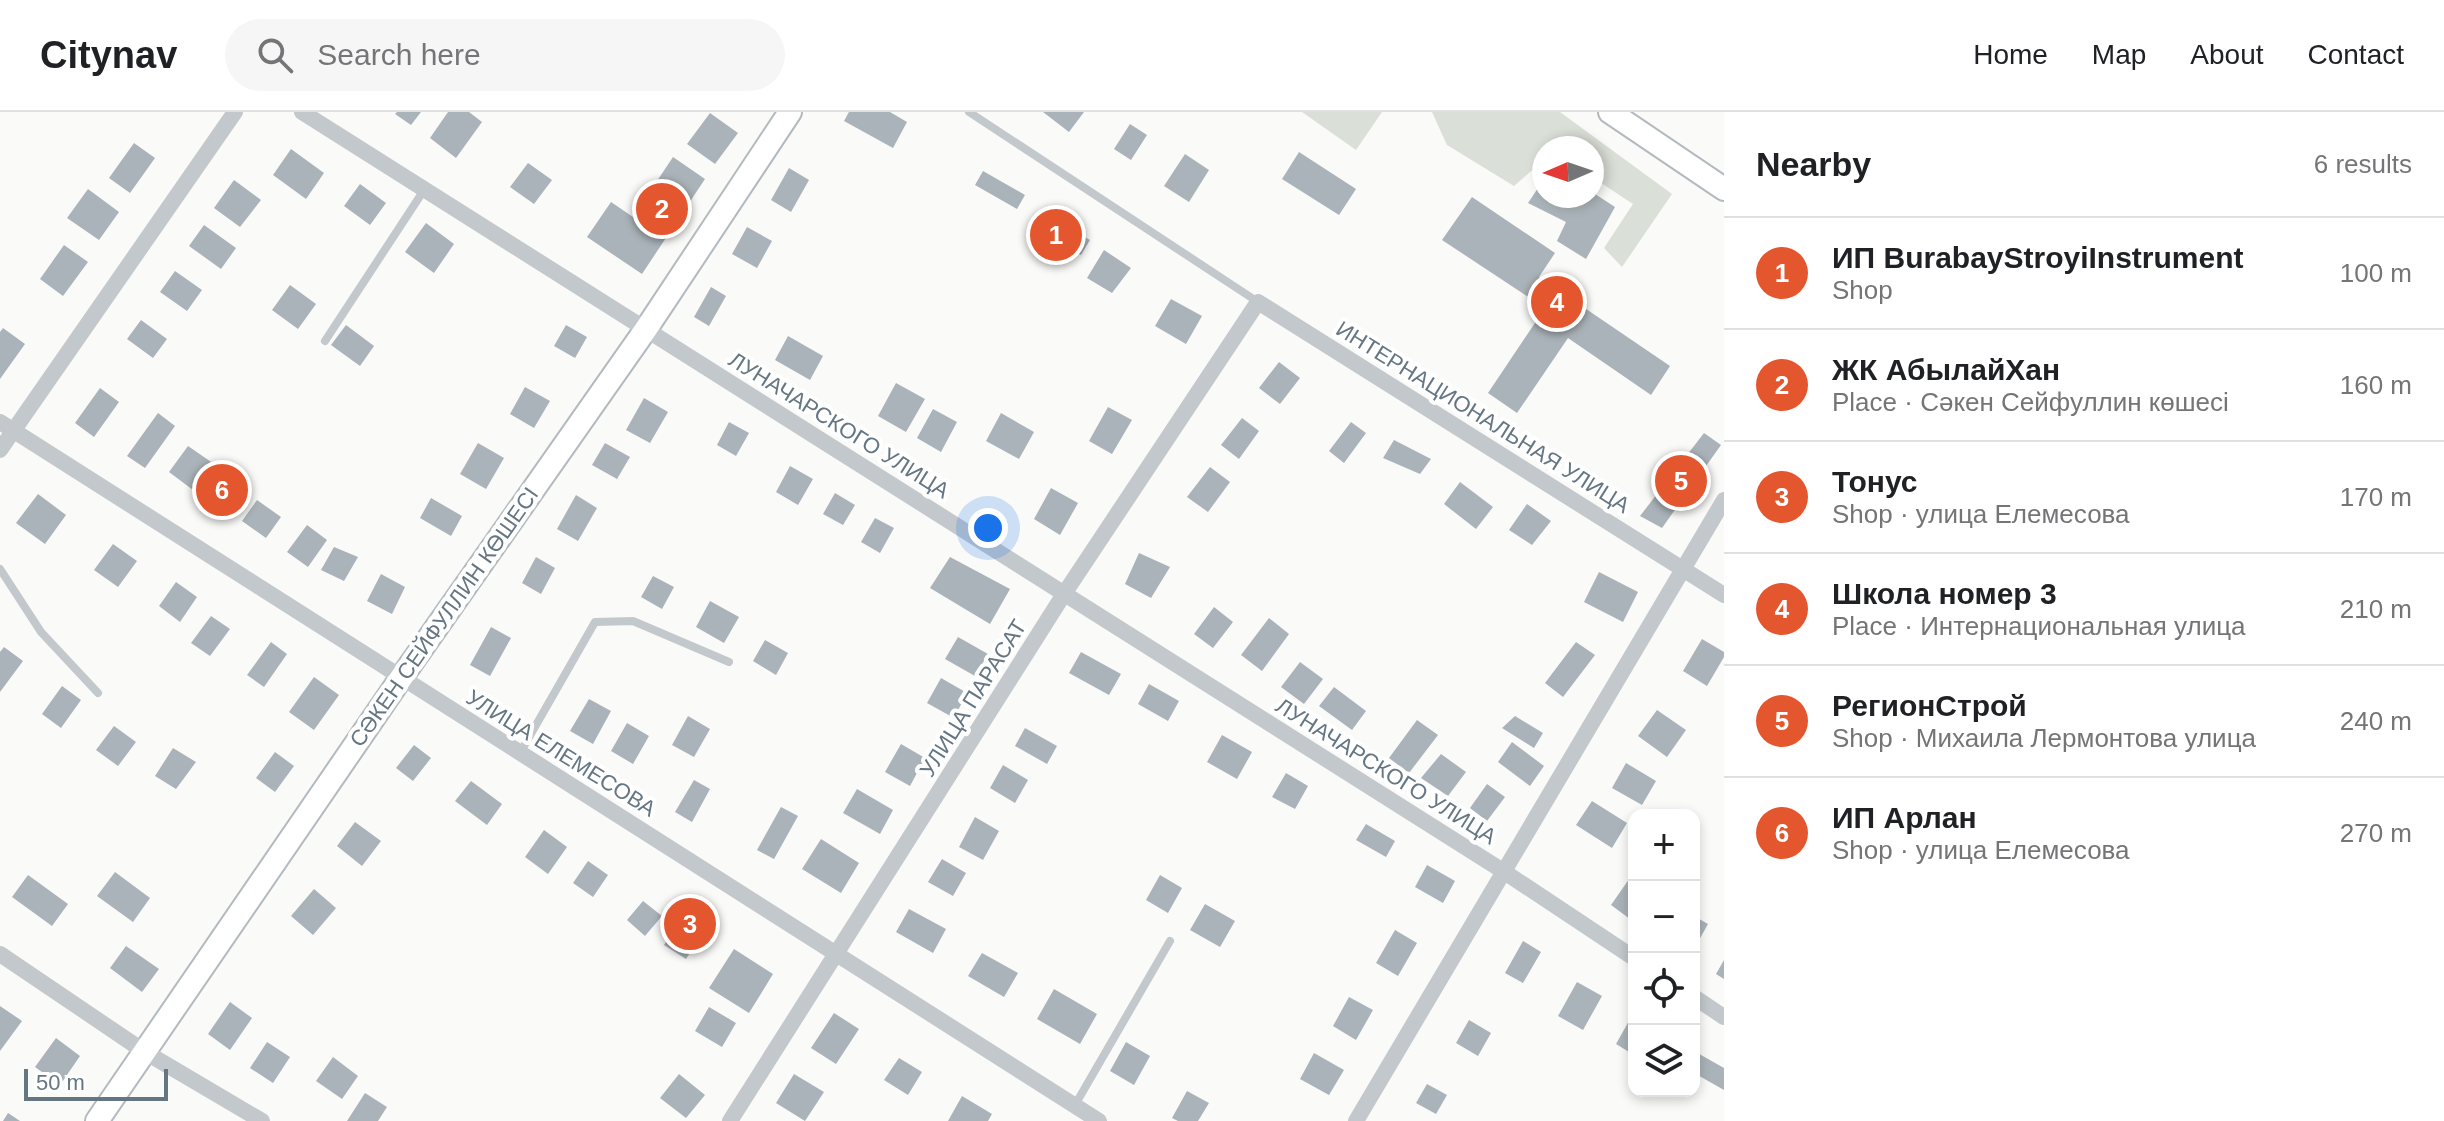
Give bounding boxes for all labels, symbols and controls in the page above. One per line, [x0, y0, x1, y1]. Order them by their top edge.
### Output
search box [225, 19, 785, 91]
icon: search [253, 33, 297, 77]
text: Citynav [40, 34, 177, 76]
text: Search here [317, 38, 481, 71]
text: Home [1973, 39, 2048, 70]
text: Map [2092, 39, 2146, 70]
text: About [2190, 39, 2264, 70]
text: Contact [2308, 39, 2404, 70]
north arrow [1532, 136, 1604, 208]
text: Nearby [1756, 145, 1871, 183]
text: 6 results [2314, 149, 2412, 179]
pin: 2 [636, 179, 688, 239]
pin: 1 [1030, 205, 1082, 265]
text: ИП BurabayStroyiInstrument [1832, 241, 2244, 274]
text: 1 [1775, 258, 1789, 288]
text: 100 m [2340, 258, 2412, 288]
pin: 4 [1531, 272, 1583, 332]
text: Shop [1832, 275, 1893, 305]
street label: ИНТЕРНАЦИОНАЛЬНАЯ УЛИЦА [1332, 316, 1635, 518]
street label: ЛУНАЧАРСКОГО УЛИЦА [724, 347, 954, 503]
text: ЖК АбылайХан [1832, 353, 2060, 386]
text: 2 [1775, 370, 1789, 400]
text: 160 m [2340, 370, 2412, 400]
text: Place · Сәкен Сейфуллин көшесі [1832, 387, 2229, 417]
pin: 5 [1655, 451, 1707, 511]
pin: 6 [196, 460, 248, 520]
text: Тонус [1832, 465, 1918, 498]
text: 3 [1775, 482, 1789, 512]
text: 170 m [2340, 482, 2412, 512]
street label: СӘКЕН СЕЙФУЛЛИН КӨШЕСІ [345, 483, 543, 751]
text: Shop · улица Елемесова [1832, 499, 2130, 529]
your location [968, 508, 1008, 548]
text: Школа номер 3 [1832, 577, 2057, 610]
text: 4 [1775, 594, 1789, 624]
text: 210 m [2340, 594, 2412, 624]
text: Place · Интернациональная улица [1832, 611, 2246, 641]
street label: УЛИЦА ПАРАСАТ [915, 615, 1031, 781]
street label: УЛИЦА ЕЛЕМЕСОВА [462, 685, 661, 822]
text: РегионСтрой [1832, 689, 2027, 722]
street label: ЛУНАЧАРСКОГО УЛИЦА [1271, 693, 1501, 849]
text: 5 [1775, 706, 1789, 736]
text: 240 m [2340, 706, 2412, 736]
text: Shop · Михаила Лермонтова улица [1832, 723, 2256, 753]
text: ИП Арлан [1832, 801, 1977, 834]
map controls [1628, 809, 1700, 1097]
button: + [1628, 809, 1700, 881]
text: 6 [1775, 818, 1789, 848]
text: 270 m [2340, 818, 2412, 848]
text: Shop · улица Елемесова [1832, 835, 2130, 865]
button: − [1628, 881, 1700, 953]
pin: 3 [664, 894, 716, 954]
button: locate [1628, 953, 1700, 1025]
button: layers [1628, 1025, 1700, 1097]
scale bar [24, 1065, 168, 1101]
text: 50 m [36, 1070, 85, 1095]

